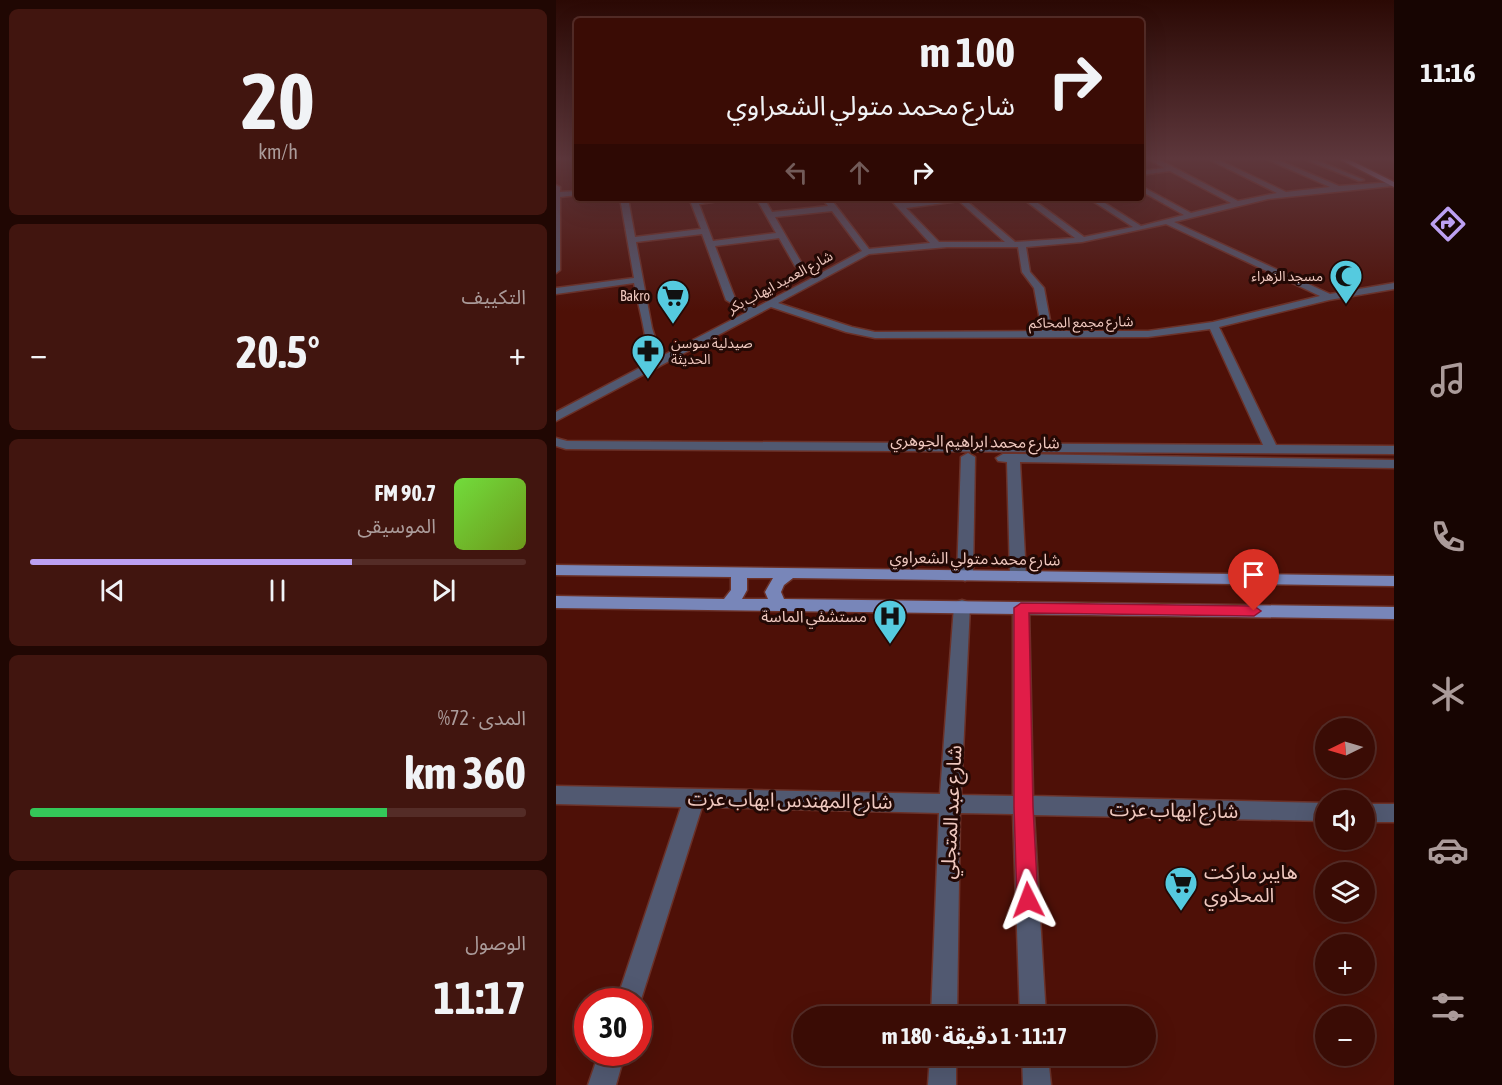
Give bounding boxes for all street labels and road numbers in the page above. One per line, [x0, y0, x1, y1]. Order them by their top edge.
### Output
street label: شارع العميد ايهاب بكر [724, 247, 837, 320]
street label: شارع مجمع المحاكم [1029, 313, 1134, 334]
street label: شارع محمد ابراهيم الجوهري [890, 431, 1060, 455]
street label: شارع محمد متولي الشعراوي [889, 548, 1061, 572]
street label: شارع عبد المتجلي [935, 744, 970, 880]
street label: شارع المهندس ايهاب عزت [687, 786, 893, 817]
street label: شارع ايهاب عزت [1109, 797, 1239, 826]

